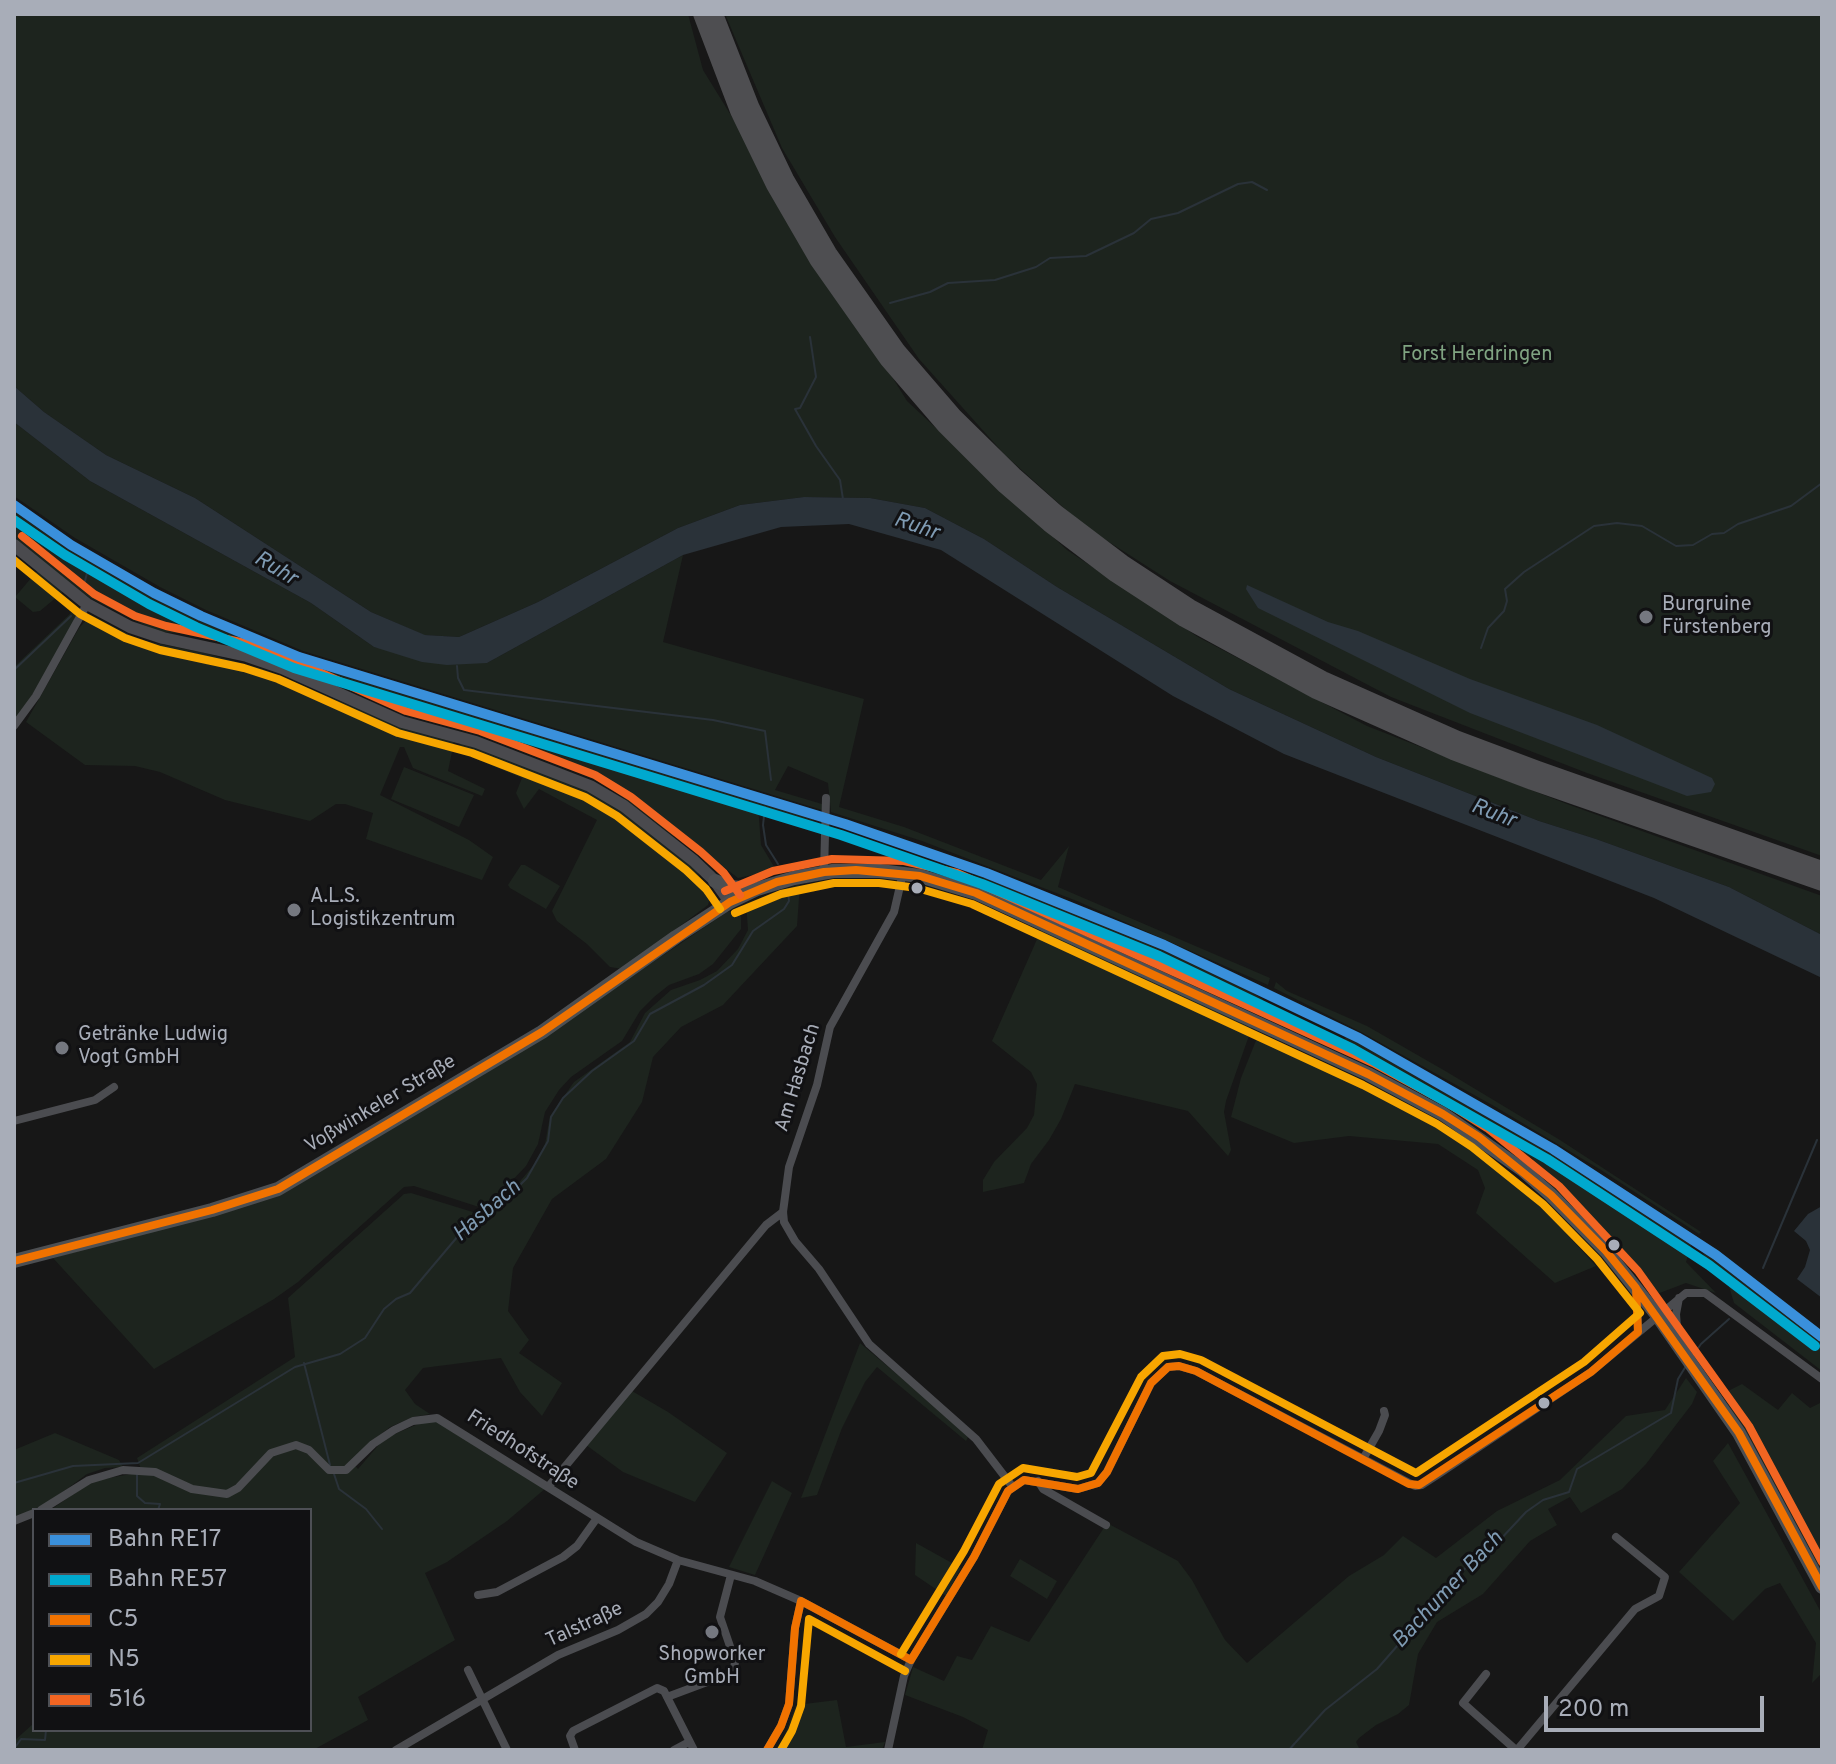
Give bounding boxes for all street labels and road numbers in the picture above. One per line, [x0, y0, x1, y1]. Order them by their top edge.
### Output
street label: Am Hasbach [771, 1021, 827, 1135]
street label: Voßwinkeler Straße [301, 1051, 461, 1159]
street label: Friedhofstraße [461, 1406, 583, 1496]
street label: Talstraße [543, 1598, 627, 1654]

